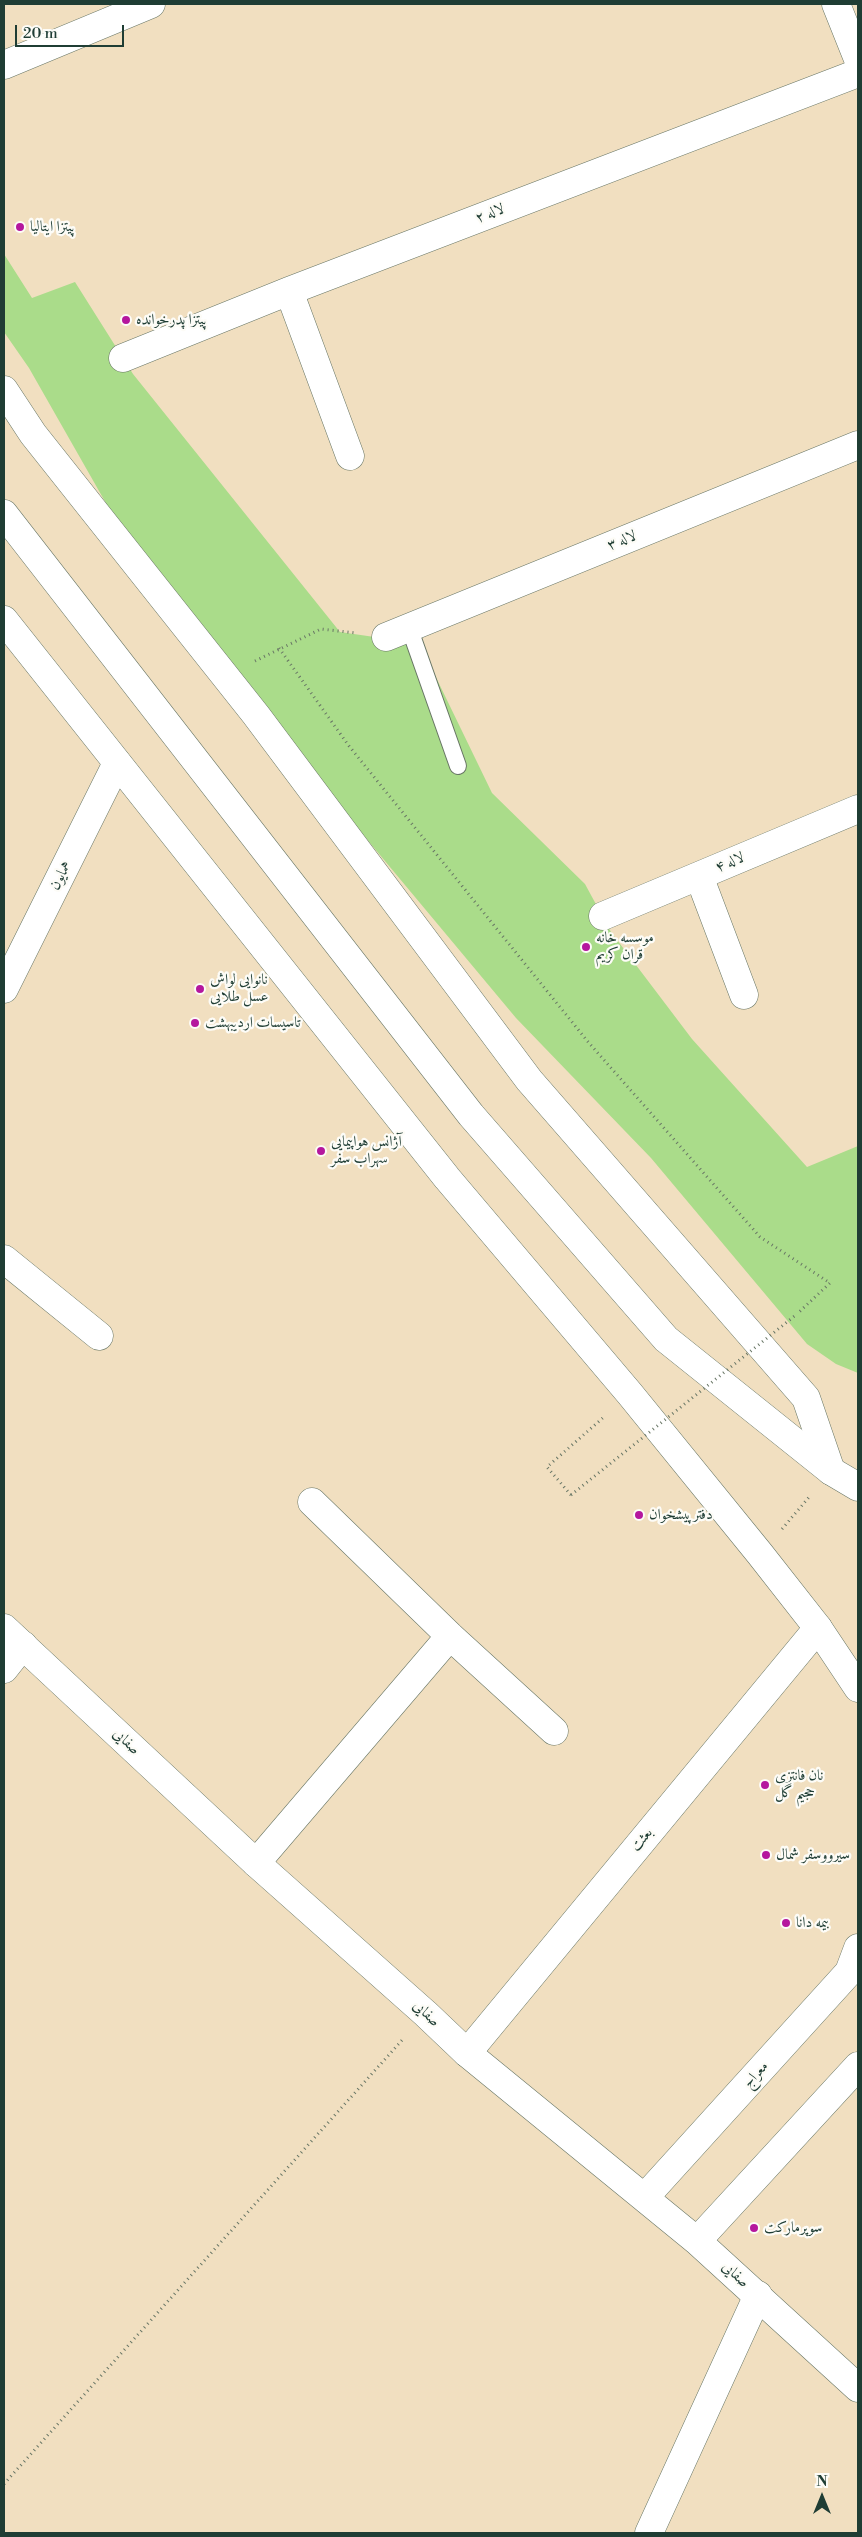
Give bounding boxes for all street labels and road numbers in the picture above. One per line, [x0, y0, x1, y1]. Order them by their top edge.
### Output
street label: لاله ۲ [473, 200, 507, 228]
street label: لاله ۳ [605, 527, 639, 555]
street label: لاله ۴ [713, 849, 747, 877]
street label: همایون [46, 859, 76, 893]
street label: صفایی [109, 1725, 143, 1759]
street label: بعثت [627, 1825, 657, 1855]
street label: صفایی [409, 1997, 443, 2031]
street label: معراج [739, 2058, 773, 2092]
street label: صفایی [718, 2258, 752, 2292]

